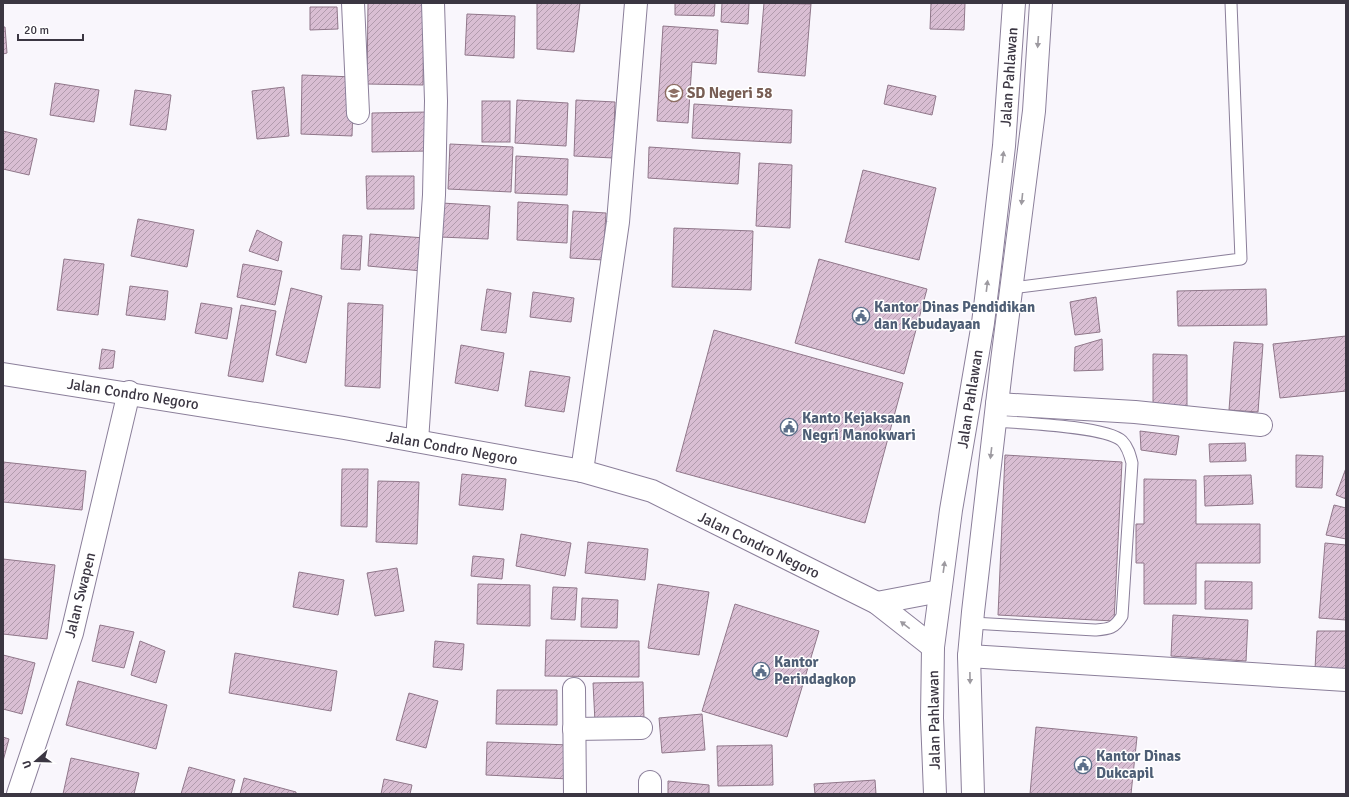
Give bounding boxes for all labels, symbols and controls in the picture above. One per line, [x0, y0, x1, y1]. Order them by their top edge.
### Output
scale bar [18, 16, 83, 42]
text: 20 m [24, 23, 49, 38]
street label: Jalan Pahlawan [997, 27, 1021, 127]
one-way arrow [1035, 36, 1042, 48]
school or university icon: SD Negeri 58 [664, 83, 684, 103]
place label: SD Negeri 58 [687, 84, 772, 102]
one-way arrow [1000, 151, 1006, 163]
one-way arrow [1019, 193, 1025, 205]
one-way arrow [984, 280, 990, 292]
place label: Kantor Dinas Pendidikan dan Kebudayaan [874, 298, 1035, 333]
public building icon: Kantor Dinas Pendidikan dan Kebudayaan [851, 306, 871, 326]
street label: Jalan Pahlawan [953, 348, 987, 450]
street label: Jalan Condro Negoro [66, 375, 200, 413]
place label: Kanto Kejaksaan Negri Manokwari [802, 409, 916, 444]
public building icon: Kanto Kejaksaan Negri Manokwari [779, 417, 799, 437]
street label: Jalan Condro Negoro [385, 428, 519, 468]
one-way arrow [988, 447, 994, 459]
street label: Jalan Condro Negoro [695, 508, 823, 582]
street label: Jalan Swapen [61, 550, 99, 640]
one-way arrow [940, 561, 947, 573]
one-way arrow [899, 621, 910, 629]
place label: Kantor Perindagkop [774, 653, 856, 688]
public building icon: Kantor Perindagkop [751, 661, 771, 681]
street label: Jalan Pahlawan [924, 670, 944, 770]
one-way arrow [966, 672, 973, 684]
north arrow [16, 741, 56, 781]
place label: Kantor Dinas Dukcapil [1096, 747, 1181, 782]
public building icon: Kantor Dinas Dukcapil [1073, 755, 1093, 775]
text: U [20, 759, 34, 770]

